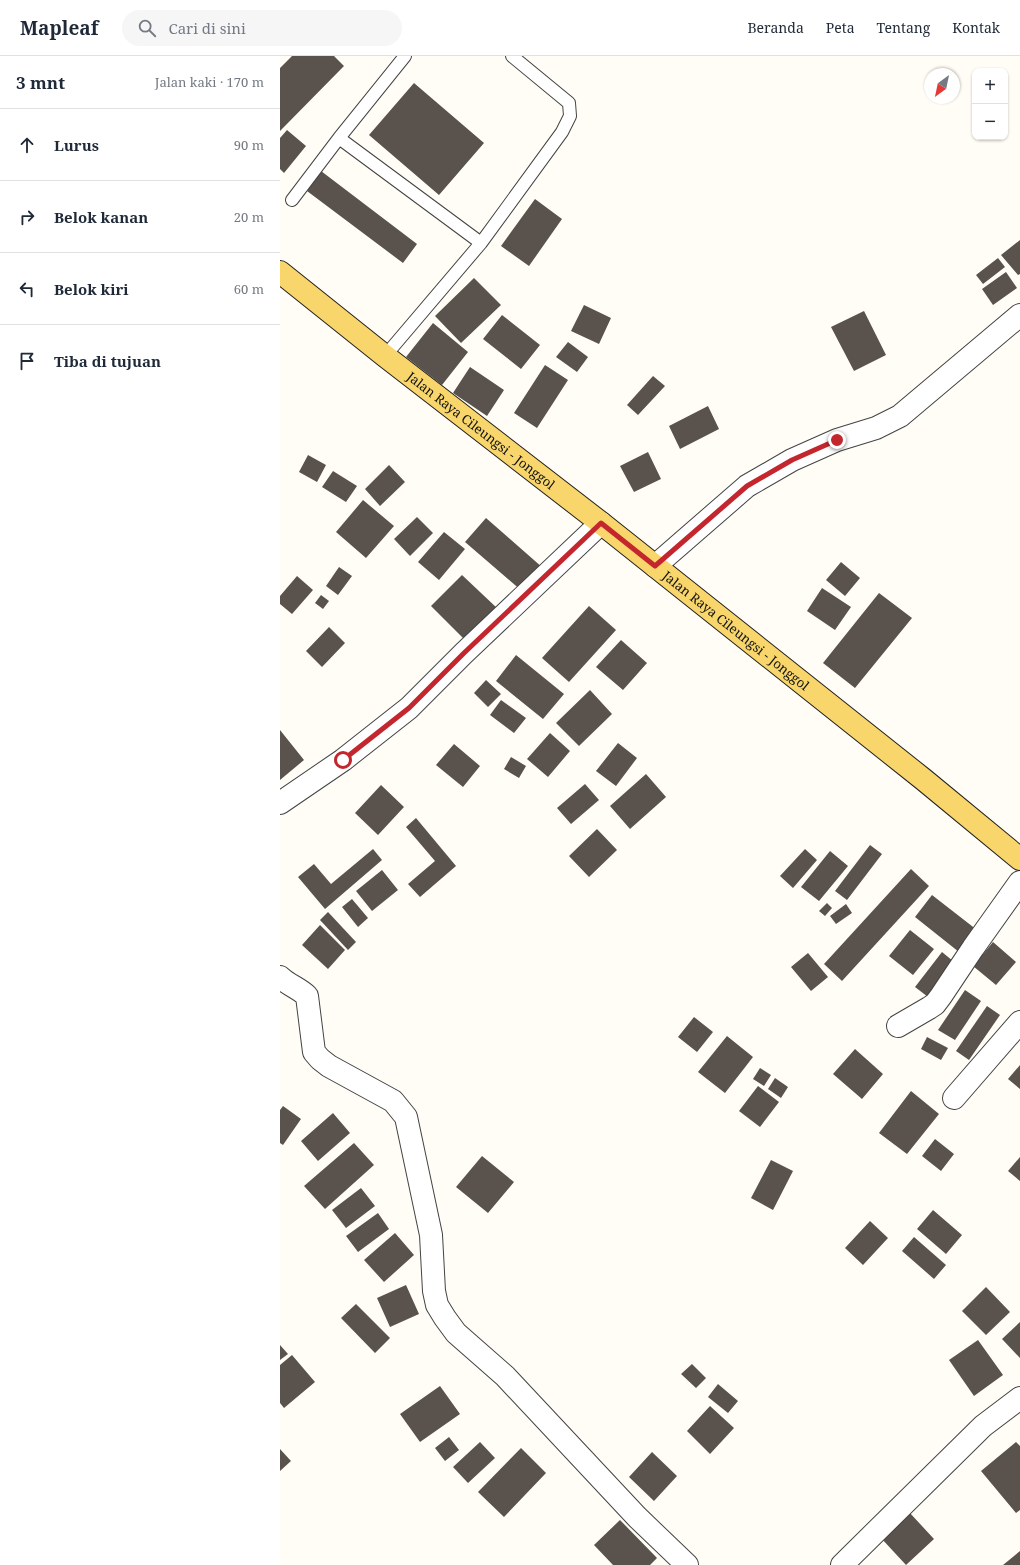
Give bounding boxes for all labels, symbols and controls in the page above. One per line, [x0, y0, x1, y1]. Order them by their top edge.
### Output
search box [122, 10, 402, 46]
text: Mapleaf [20, 15, 98, 41]
icon: search [136, 17, 158, 39]
text: Cari di sini [168, 18, 246, 38]
text: Beranda [747, 18, 804, 37]
text: Peta [826, 18, 855, 37]
text: Tentang [877, 18, 930, 37]
text: Kontak [952, 18, 1000, 37]
north arrow [924, 68, 960, 104]
map controls [972, 68, 1008, 140]
button: + [972, 68, 1008, 104]
text: 3 mnt [16, 71, 65, 94]
text: Jalan kaki · 170 m [155, 73, 264, 91]
button: − [972, 104, 1008, 140]
icon: ahead [16, 134, 38, 156]
text: Lurus [54, 135, 99, 155]
text: 90 m [234, 136, 264, 154]
icon: right [16, 206, 38, 228]
text: Belok kanan [54, 207, 148, 227]
text: 20 m [234, 208, 264, 226]
icon: left [16, 278, 38, 300]
text: Belok kiri [54, 279, 129, 299]
text: 60 m [234, 280, 264, 298]
icon: arrive [16, 350, 38, 372]
text: Tiba di tujuan [54, 351, 161, 371]
street label: Jalan Raya Cileungsi - Jonggol [403, 367, 559, 493]
route end [828, 431, 846, 449]
street label: Jalan Raya Cileungsi - Jonggol [658, 566, 813, 694]
route start [334, 751, 352, 769]

